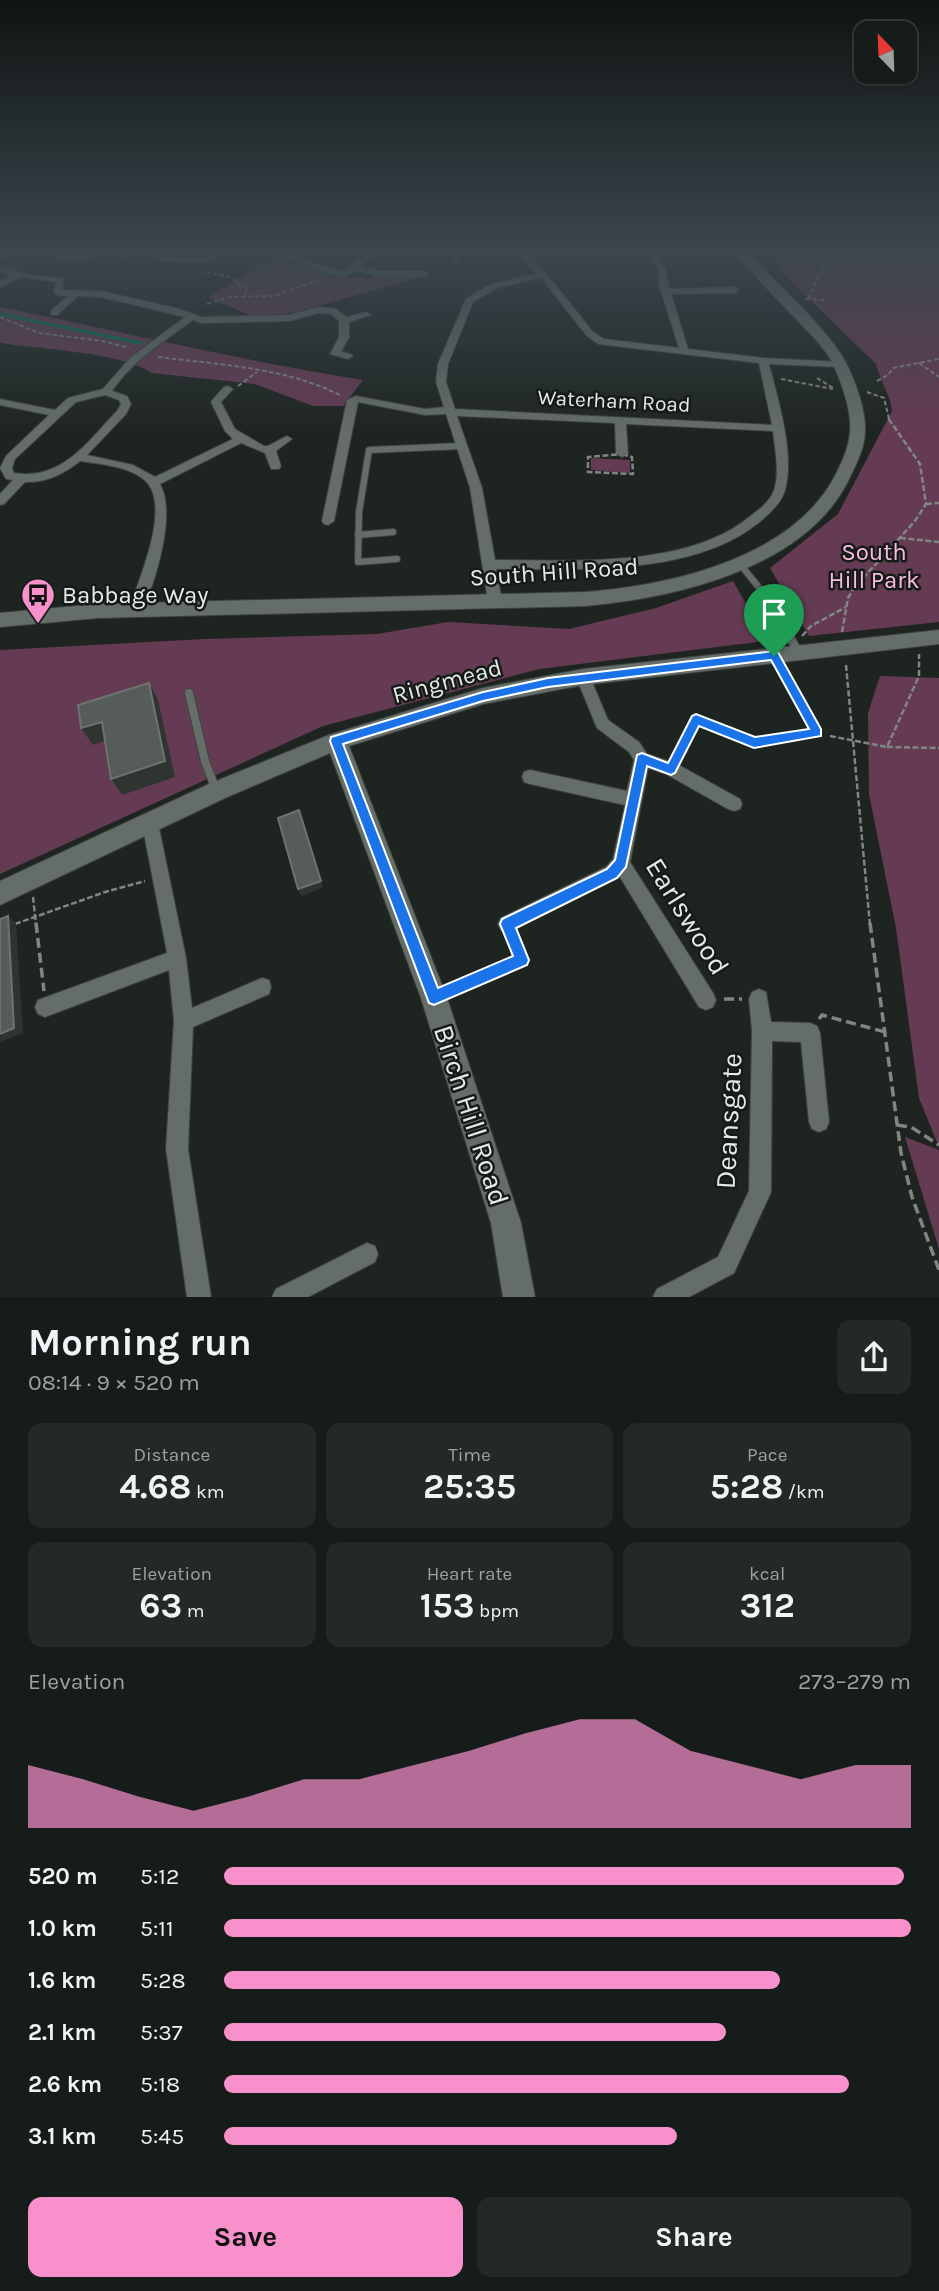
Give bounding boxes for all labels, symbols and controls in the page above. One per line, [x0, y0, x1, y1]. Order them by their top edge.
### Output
north arrow [854, 21, 917, 84]
map controls [854, 21, 917, 84]
street label: Waterham Road [537, 385, 691, 417]
park label: South Hill Park [828, 538, 920, 594]
street label: South Hill Road [469, 552, 639, 592]
bus stop icon: Babbage Way [19, 576, 57, 625]
place label: Babbage Way [62, 581, 208, 609]
pin [744, 584, 804, 656]
icon: arrive [755, 595, 793, 633]
street label: Ringmead [389, 653, 505, 709]
street label: Earlswood [639, 852, 736, 981]
street label: Birch Hill Road [427, 1021, 516, 1210]
street label: Deansgate [708, 1052, 749, 1190]
text: Morning run [28, 1320, 252, 1365]
button: share [837, 1320, 911, 1394]
text: 08:14 · 9 × 520 m [28, 1369, 200, 1396]
text: Distance [133, 1444, 210, 1466]
text: Time [448, 1444, 491, 1466]
text: Pace [747, 1444, 787, 1466]
text: 4.68 [119, 1466, 191, 1507]
text: 25:35 [423, 1466, 516, 1507]
text: 5:28 [710, 1466, 783, 1507]
text: km [191, 1481, 224, 1503]
text: /km [783, 1481, 825, 1503]
text: Elevation [132, 1563, 212, 1585]
text: Heart rate [427, 1563, 512, 1585]
text: kcal [749, 1563, 785, 1585]
text: 63 [139, 1585, 182, 1626]
text: 153 [420, 1585, 474, 1626]
text: 312 [739, 1585, 795, 1626]
text: m [182, 1600, 204, 1622]
text: bpm [474, 1600, 519, 1622]
text: Elevation [28, 1668, 125, 1695]
text: 273–279 m [798, 1668, 911, 1695]
text: 520 m [28, 1863, 98, 1890]
text: 5:12 [140, 1863, 179, 1890]
text: 1.0 km [28, 1915, 97, 1942]
text: 5:11 [140, 1915, 174, 1942]
text: 1.6 km [28, 1967, 96, 1994]
text: 5:28 [140, 1967, 186, 1994]
text: 2.1 km [28, 2019, 96, 2046]
text: 5:37 [140, 2019, 183, 2046]
text: 2.6 km [28, 2071, 102, 2098]
text: 5:18 [140, 2071, 180, 2098]
text: 3.1 km [28, 2123, 97, 2150]
text: 5:45 [140, 2123, 184, 2150]
button: Save [28, 2197, 463, 2277]
button: Share [477, 2197, 911, 2277]

